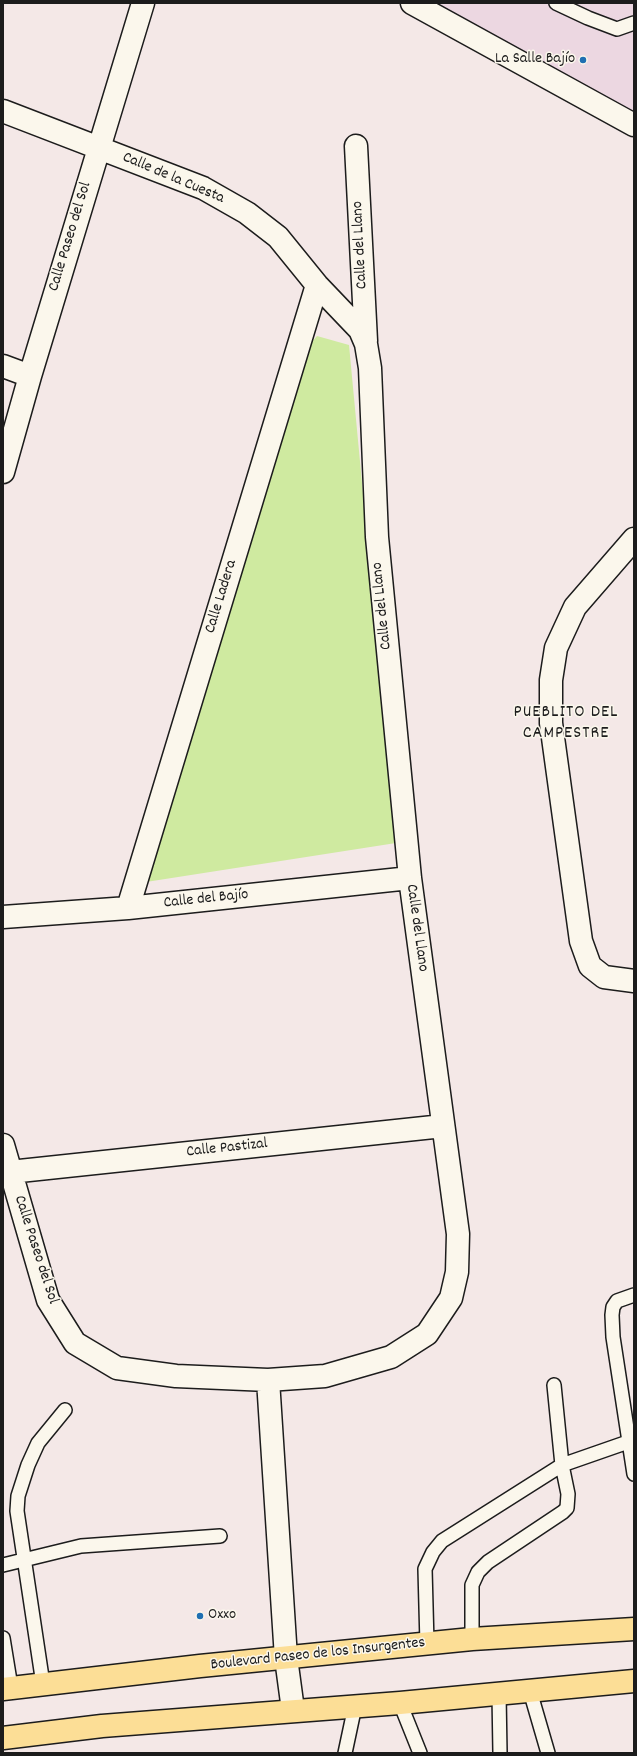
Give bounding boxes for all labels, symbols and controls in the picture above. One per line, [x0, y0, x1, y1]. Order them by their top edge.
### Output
place label: La Salle Bajío [495, 50, 575, 70]
marker: La Salle Bajío [578, 55, 588, 65]
street label: Calle de la Cuesta [119, 149, 227, 209]
street label: Calle Paseo del Sol [45, 180, 97, 294]
street label: Calle del Llano [349, 201, 373, 289]
street label: Calle Ladera [202, 558, 242, 636]
street label: Calle del Llano [369, 561, 397, 651]
district label: PUEBLITO DEL CAMPESTRE [514, 703, 618, 746]
street label: Calle del Llano [400, 883, 432, 973]
street label: Calle del Bajío [163, 886, 249, 914]
street label: Calle Pastizal [185, 1135, 269, 1163]
street label: Calle Paseo del Sol [8, 1193, 62, 1307]
place label: Oxxo [208, 1606, 236, 1626]
marker: Oxxo [195, 1611, 205, 1621]
street label: Boulevard Paseo de los Insurgentes [210, 1634, 426, 1676]

